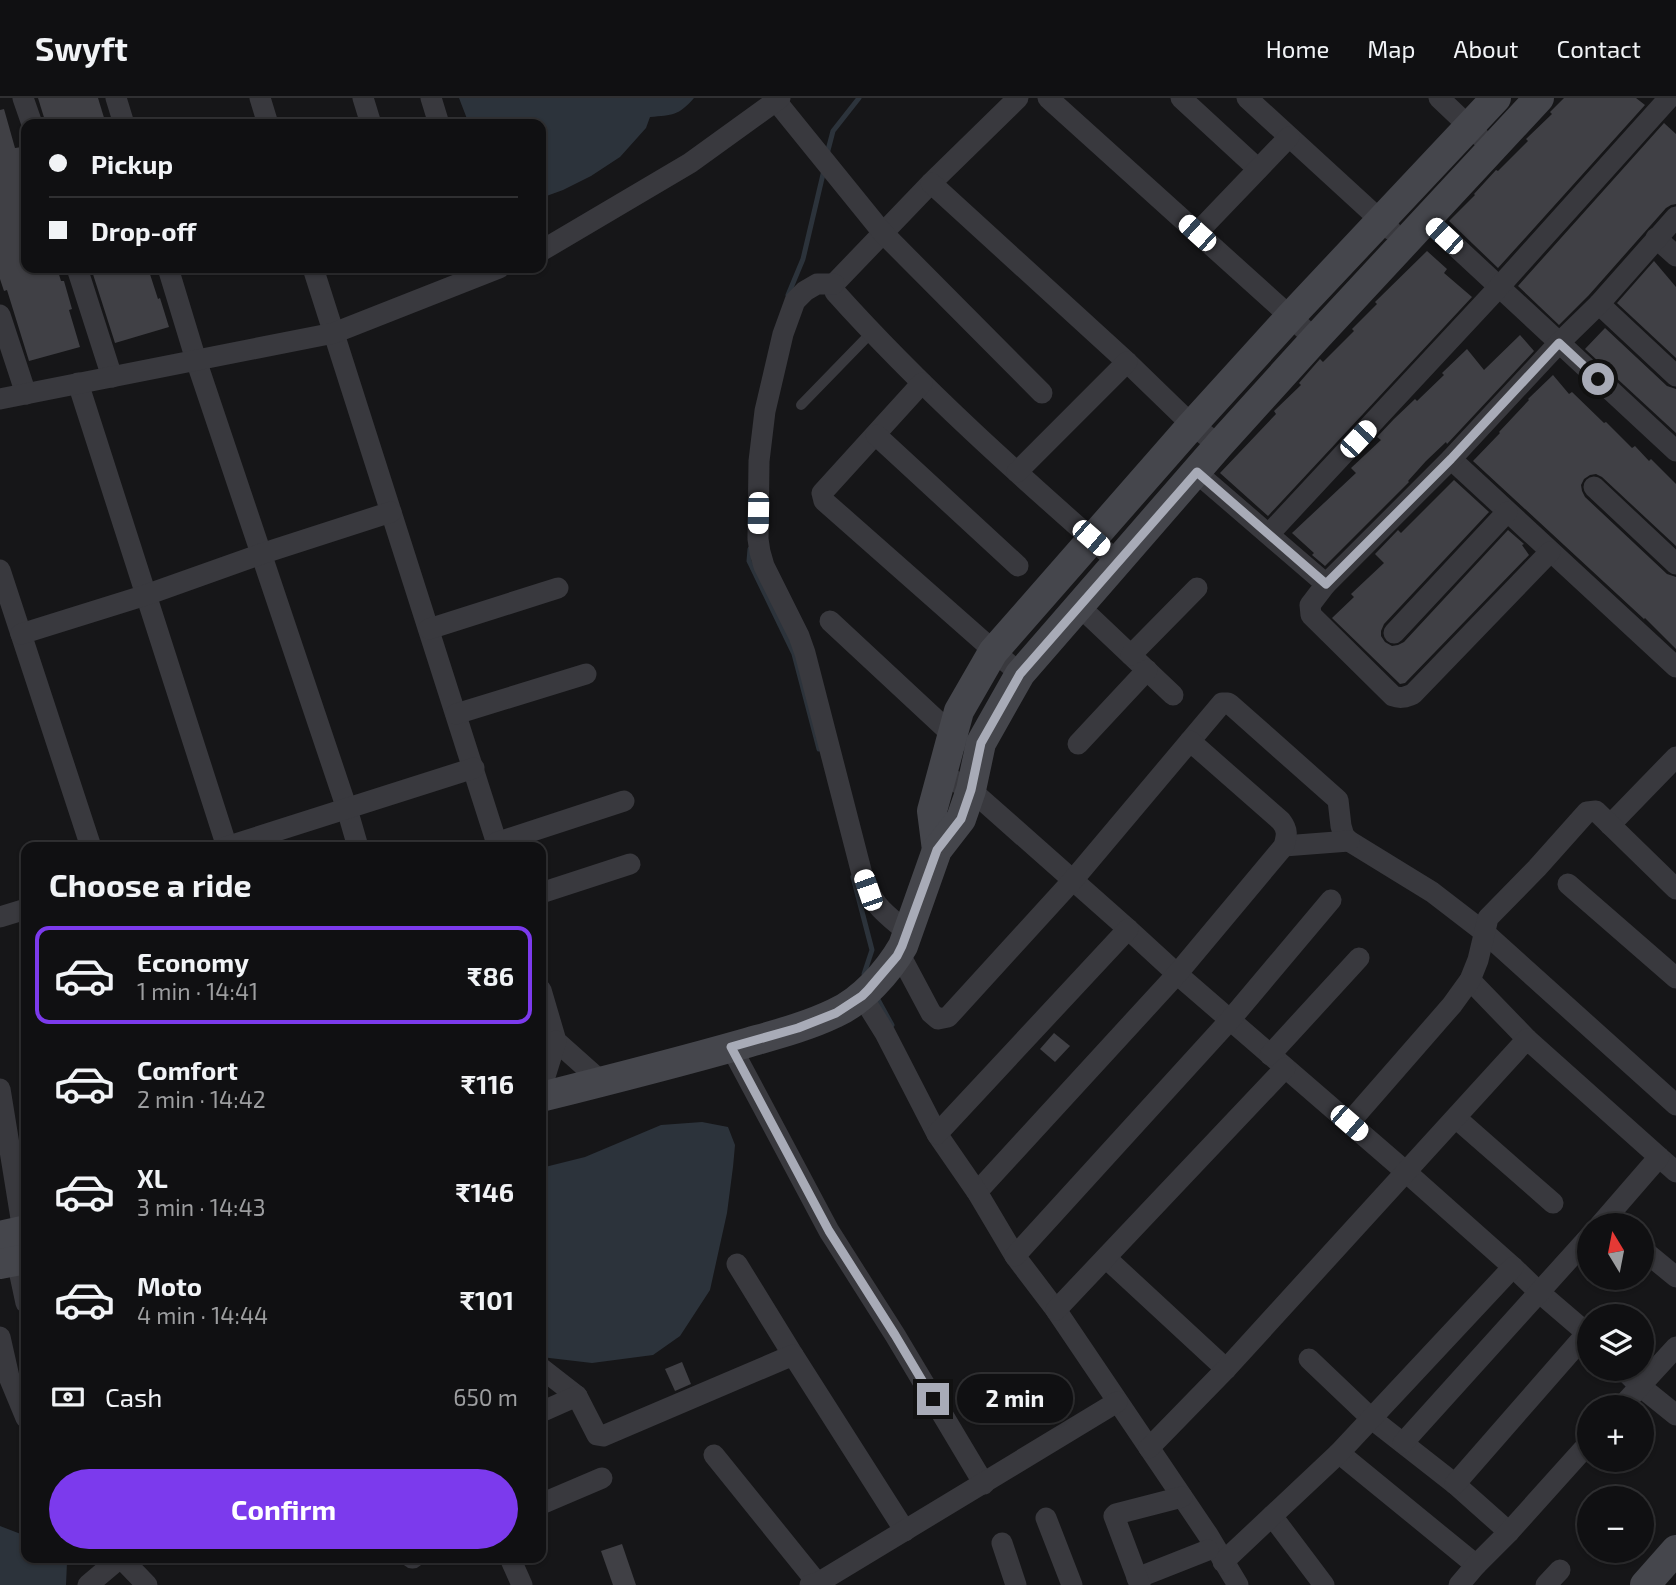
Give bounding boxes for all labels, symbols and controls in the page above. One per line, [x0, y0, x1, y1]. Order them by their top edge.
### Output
text: Swyft [35, 28, 128, 68]
text: Home [1266, 34, 1329, 63]
text: Map [1367, 34, 1415, 63]
text: About [1453, 34, 1519, 63]
text: Contact [1557, 34, 1641, 63]
text: Pickup [91, 148, 173, 179]
car [1175, 211, 1220, 255]
car [1422, 214, 1467, 258]
text: Drop-off [91, 215, 196, 246]
route start [1582, 363, 1614, 395]
car [1336, 416, 1381, 462]
car [748, 492, 769, 534]
car [1069, 516, 1114, 560]
text: Choose a ride [49, 865, 252, 903]
car [852, 867, 885, 913]
icon: car [53, 944, 116, 1007]
text: Economy [137, 946, 249, 977]
text: ₹86 [467, 960, 514, 991]
text: 1 min · 14:41 [137, 977, 258, 1005]
icon: car [53, 1052, 116, 1115]
text: Comfort [137, 1054, 238, 1085]
text: ₹116 [461, 1068, 514, 1099]
text: 2 min · 14:42 [137, 1085, 266, 1113]
car [1327, 1101, 1372, 1145]
icon: car [53, 1160, 116, 1223]
text: XL [137, 1162, 168, 1193]
text: ₹146 [455, 1176, 514, 1207]
text: 3 min · 14:43 [137, 1193, 265, 1221]
north arrow [1577, 1213, 1654, 1290]
map controls [1577, 1213, 1654, 1563]
icon: car [53, 1268, 116, 1331]
text: Moto [137, 1270, 202, 1301]
text: ₹101 [460, 1284, 514, 1315]
text: 4 min · 14:44 [137, 1301, 268, 1329]
button: layers [1577, 1304, 1654, 1381]
callout: 2 min [958, 1374, 1073, 1424]
icon: cash [49, 1378, 87, 1416]
text: Cash [105, 1381, 162, 1412]
text: 650 m [453, 1383, 518, 1411]
route end [917, 1383, 949, 1415]
text: 2 min [986, 1384, 1044, 1412]
button: + [1577, 1395, 1654, 1472]
button: Confirm [49, 1469, 518, 1549]
button: − [1577, 1486, 1654, 1563]

